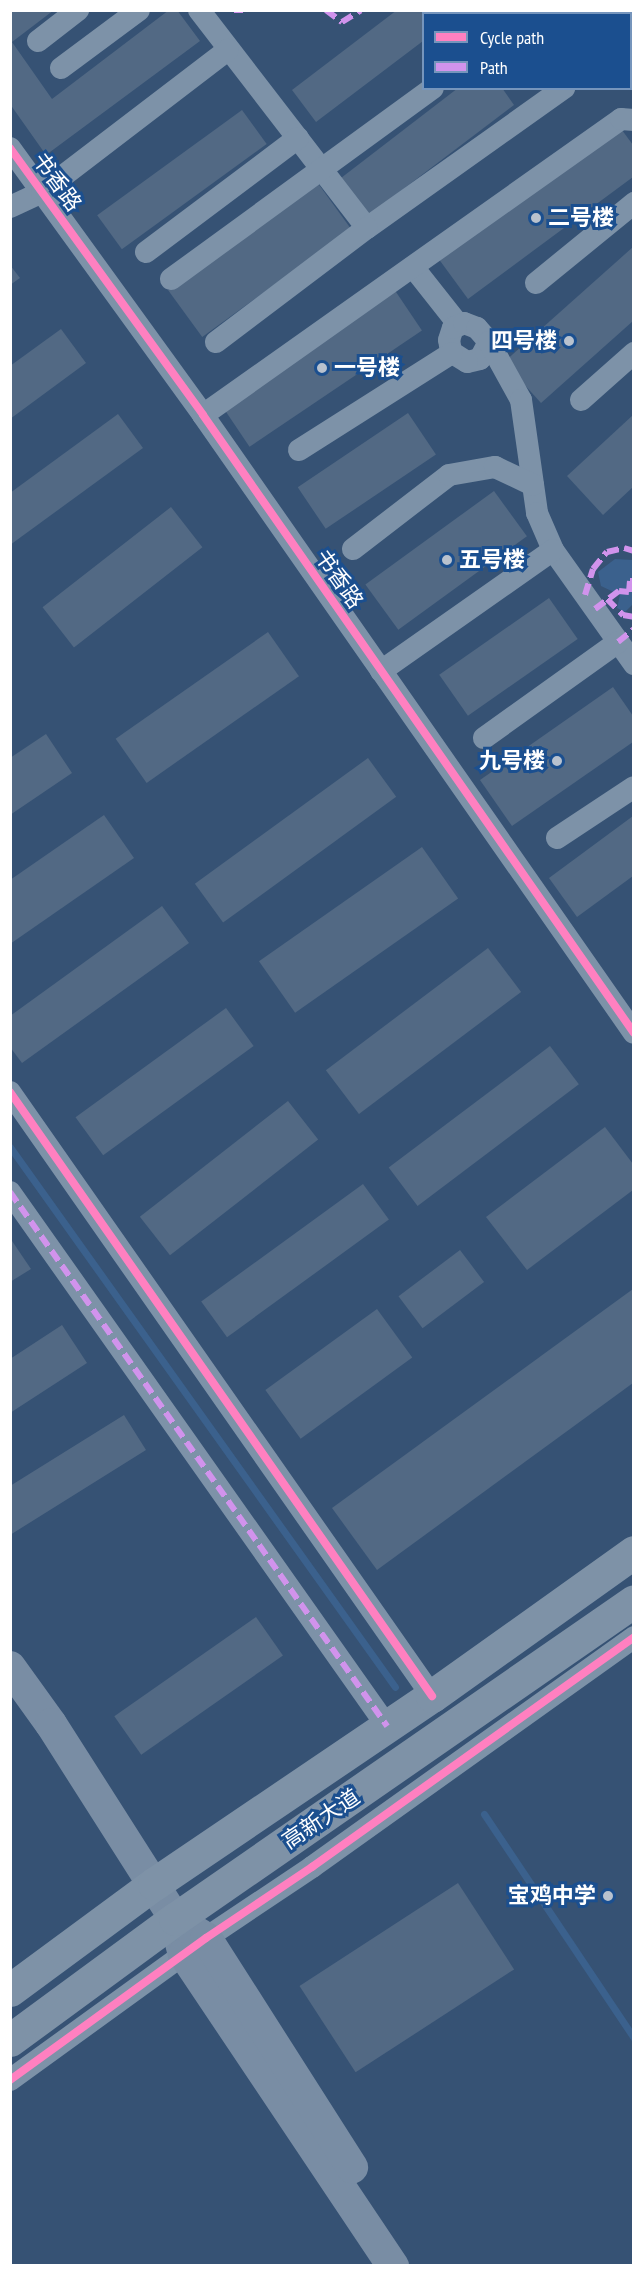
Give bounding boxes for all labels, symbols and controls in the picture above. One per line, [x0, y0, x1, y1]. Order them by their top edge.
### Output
legend [422, 12, 632, 90]
text: Cycle path [480, 26, 544, 49]
text: Path [480, 56, 508, 79]
street label: 书香路 [27, 148, 87, 216]
place label: 二号楼 [548, 205, 614, 231]
marker: 二号楼 [529, 211, 543, 225]
place label: 四号楼 [491, 328, 557, 354]
marker: 四号楼 [562, 334, 576, 348]
place label: 一号楼 [334, 355, 400, 381]
marker: 一号楼 [315, 361, 329, 375]
street label: 书香路 [309, 544, 369, 614]
place label: 五号楼 [459, 547, 525, 573]
marker: 五号楼 [440, 553, 454, 567]
place label: 九号楼 [479, 748, 545, 774]
marker: 九号楼 [550, 754, 564, 768]
street label: 高新大道 [277, 1783, 365, 1855]
place label: 宝鸡中学 [508, 1883, 596, 1909]
marker: 宝鸡中学 [601, 1889, 615, 1903]

